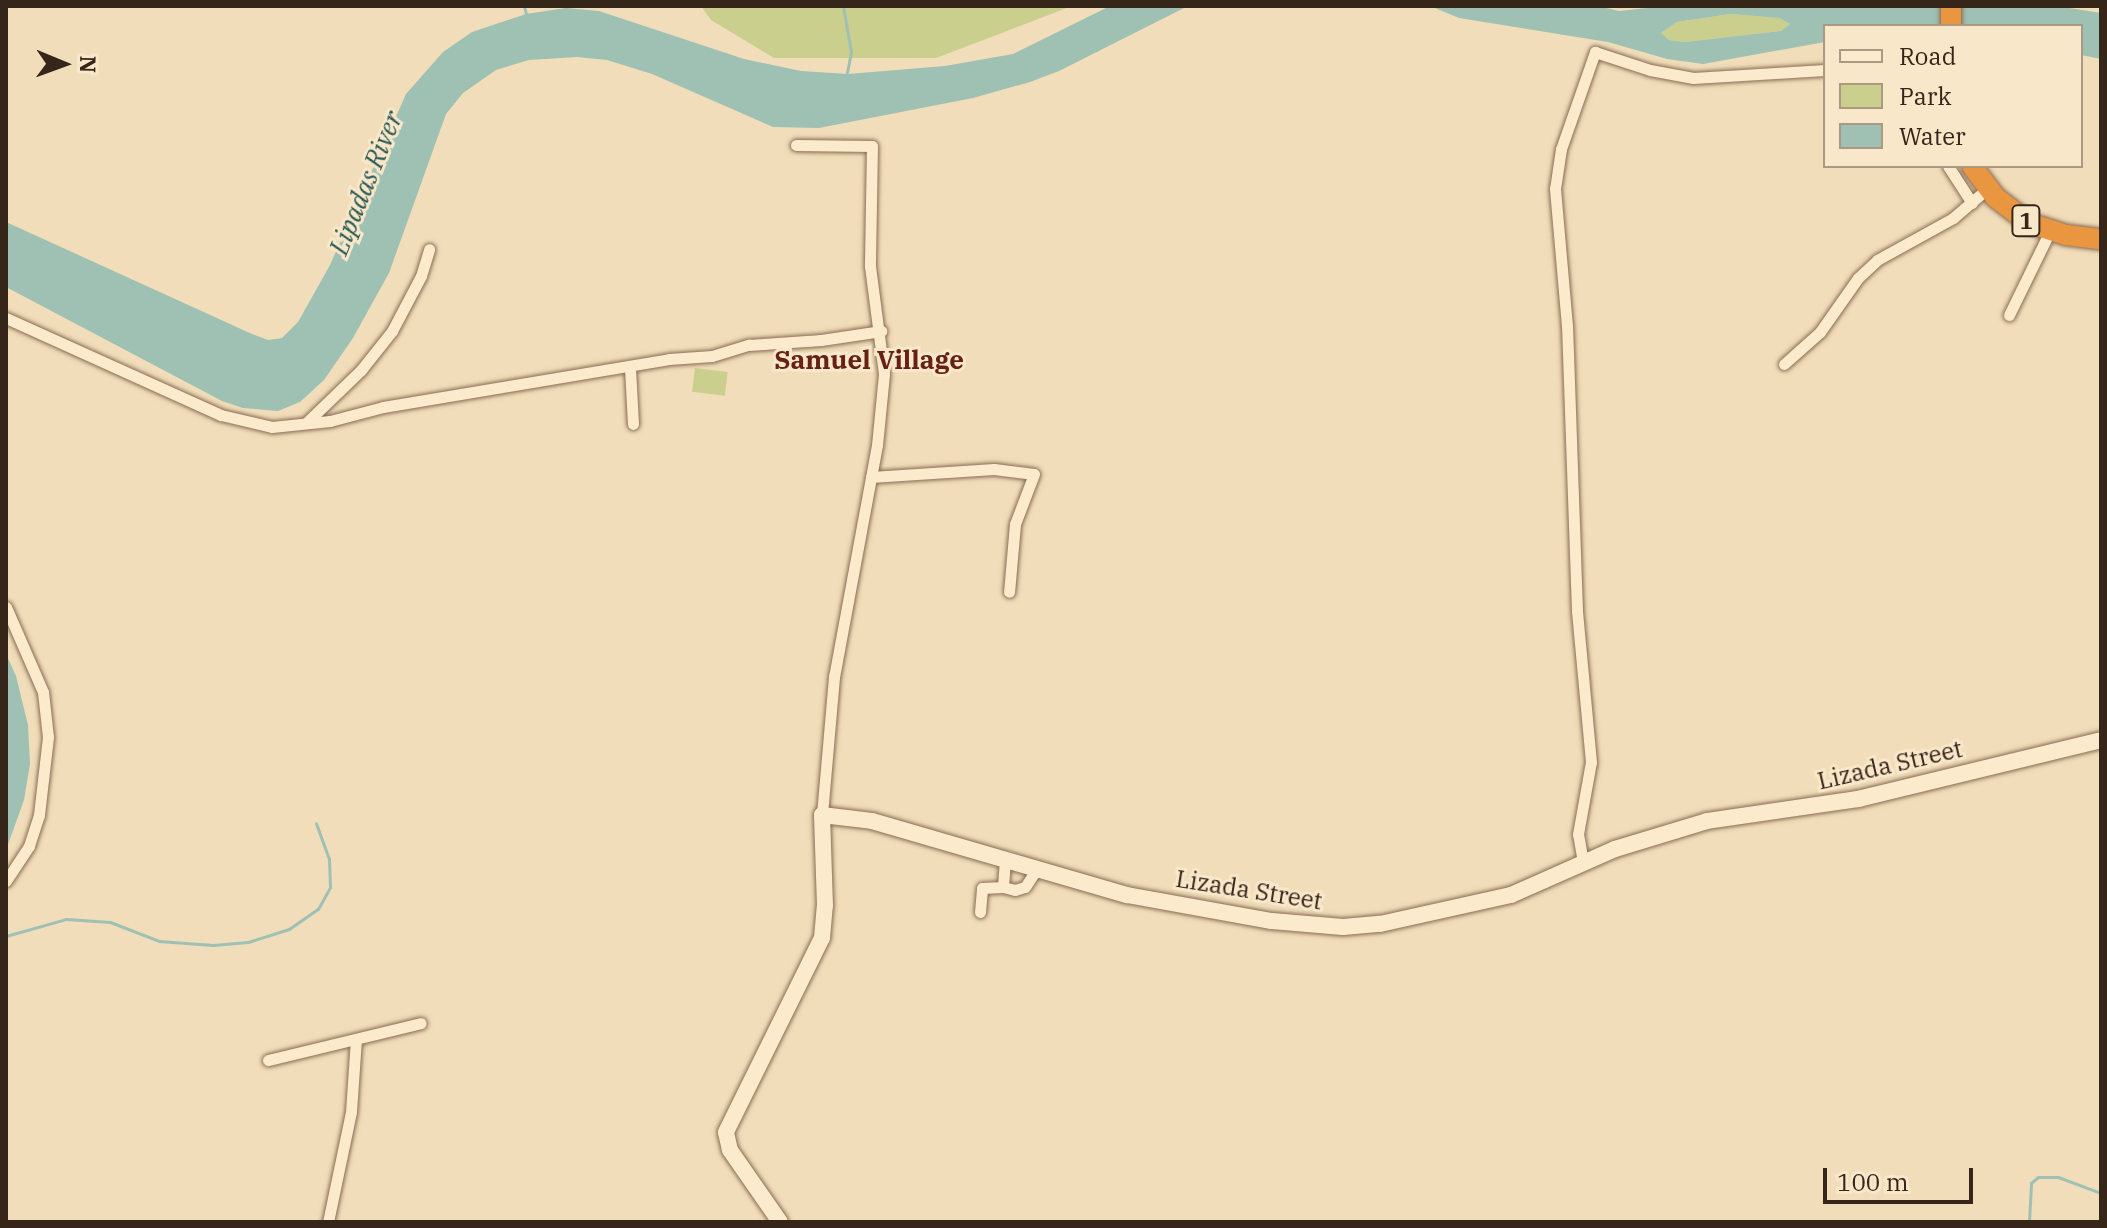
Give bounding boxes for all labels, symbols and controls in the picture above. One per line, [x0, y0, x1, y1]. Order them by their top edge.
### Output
north arrow [24, 24, 104, 104]
legend [1823, 24, 2083, 168]
text: Road [1899, 40, 1956, 72]
text: N [74, 55, 103, 73]
text: Park [1899, 80, 1951, 112]
water label: Lipadas River [323, 107, 409, 259]
text: Water [1899, 120, 1966, 152]
road number: 1 [2010, 203, 2042, 239]
district label: Samuel Village [774, 344, 964, 376]
street label: Lizada Street [1815, 734, 1965, 796]
street label: Lizada Street [1174, 864, 1324, 916]
scale bar [1827, 1152, 1977, 1202]
text: 100 m [1837, 1166, 1909, 1198]

